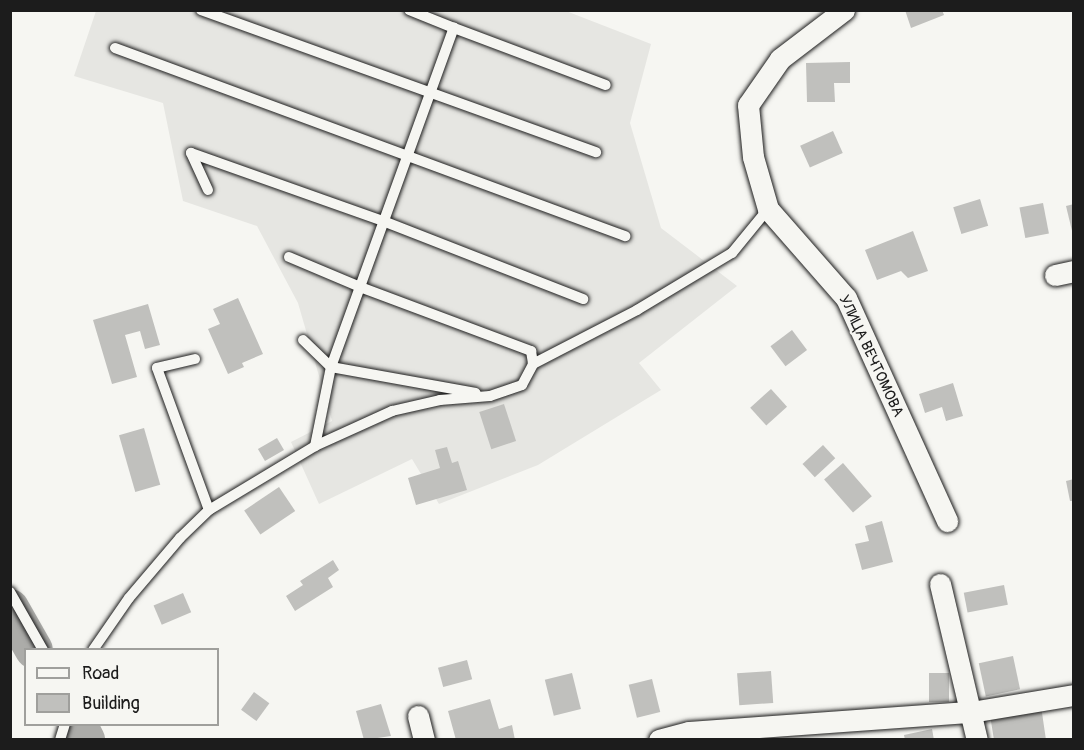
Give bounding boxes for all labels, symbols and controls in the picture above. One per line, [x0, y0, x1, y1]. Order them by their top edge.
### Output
street label: УЛИЦА ВЕЧТОМОВА [835, 292, 907, 420]
legend [24, 648, 219, 726]
text: Road [82, 662, 119, 685]
text: Building [82, 692, 140, 715]

